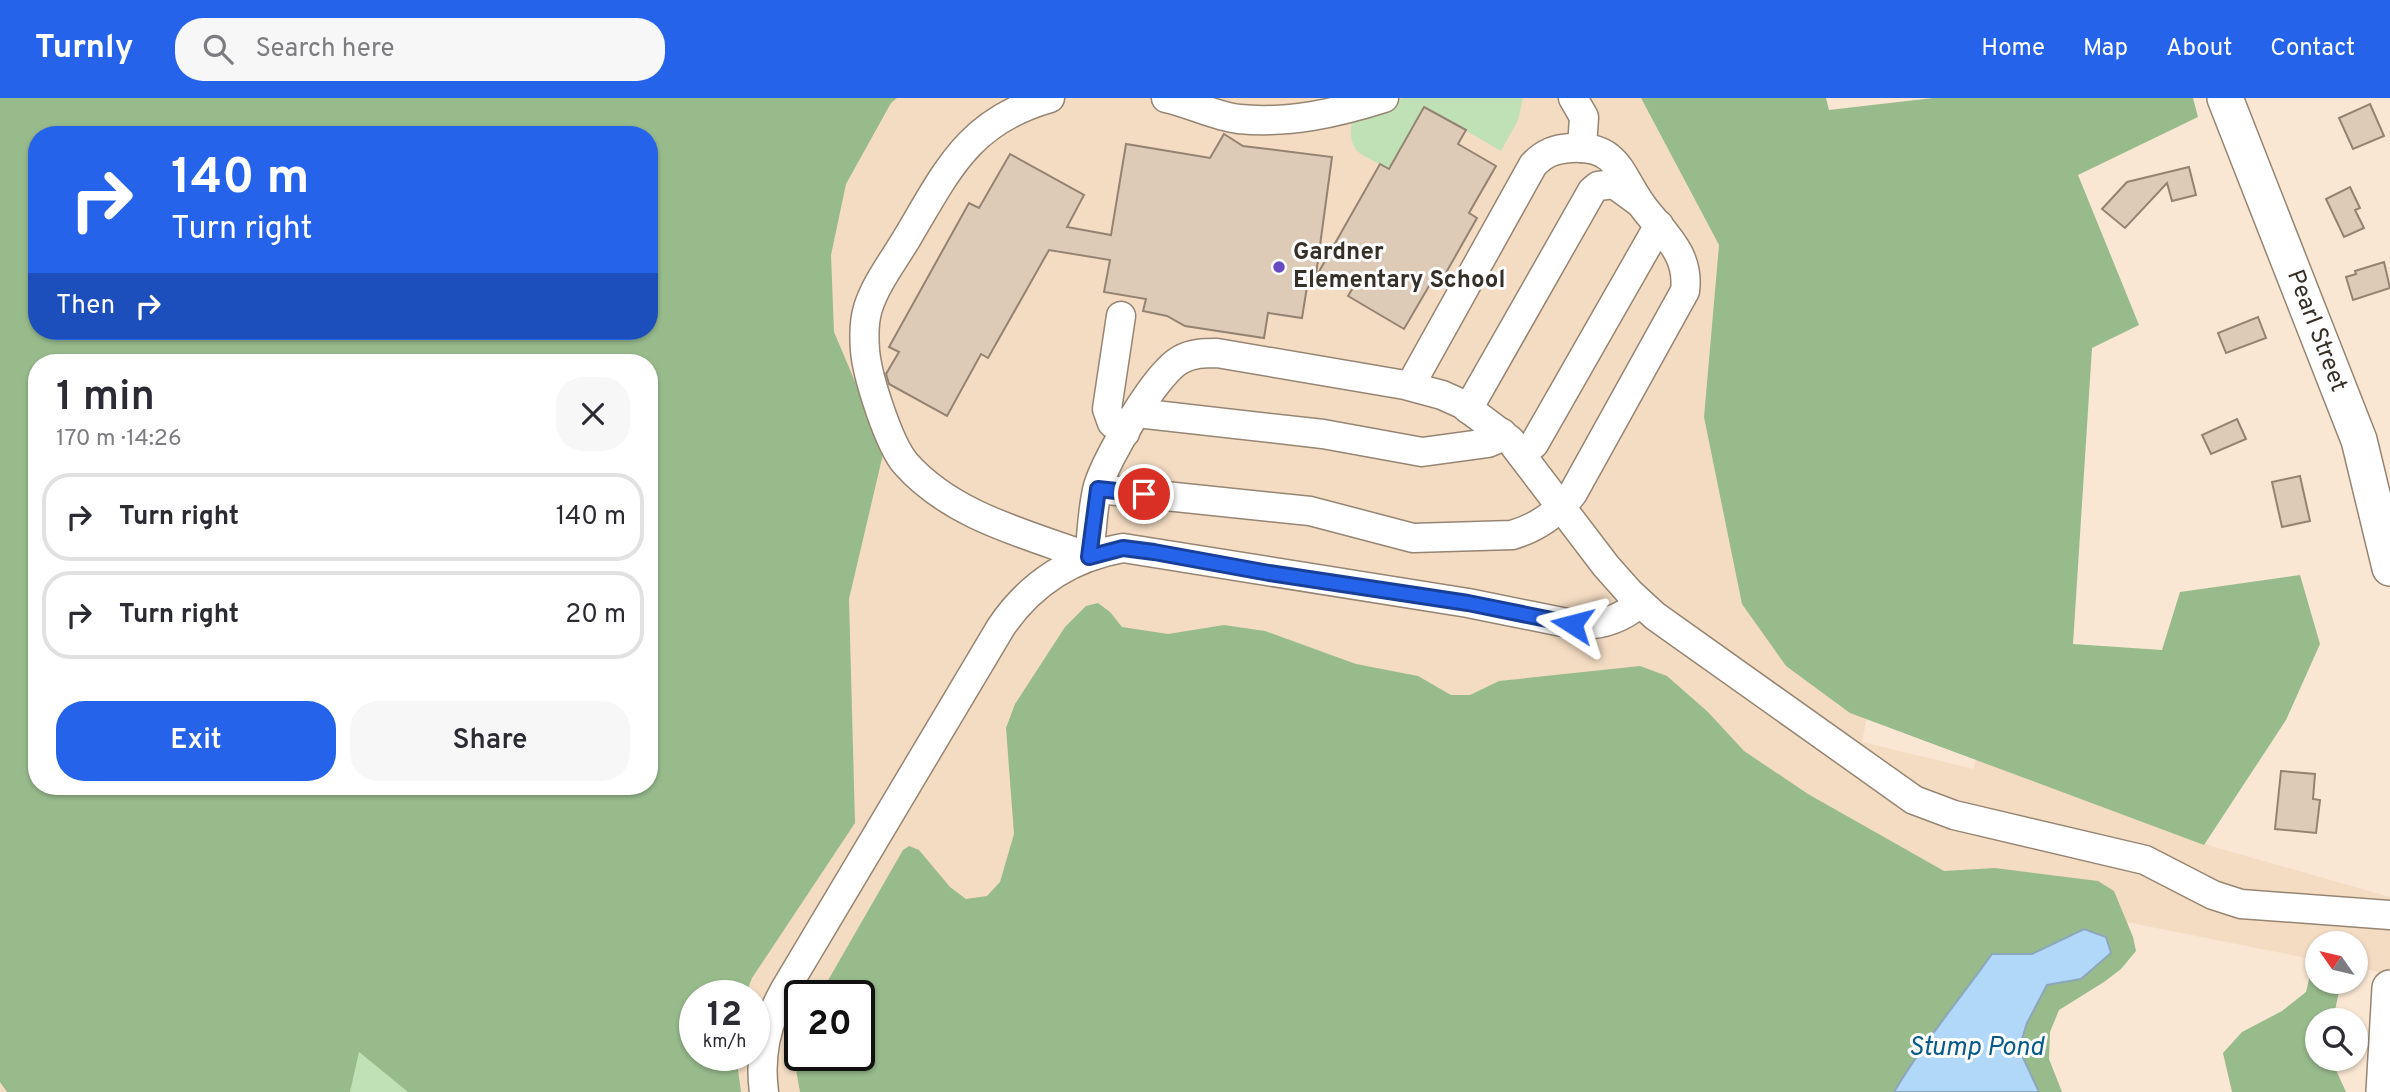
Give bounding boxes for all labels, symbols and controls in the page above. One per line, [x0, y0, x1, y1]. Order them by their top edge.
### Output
search box [175, 18, 665, 81]
text: Turnly [35, 28, 133, 70]
icon: search [199, 30, 237, 68]
text: Search here [255, 33, 394, 66]
text: Home [1981, 34, 2045, 64]
text: Map [2083, 34, 2128, 64]
text: About [2166, 34, 2232, 64]
text: Contact [2270, 34, 2355, 64]
text: 140 m [171, 149, 310, 211]
icon: right [56, 154, 147, 245]
text: Turn right [171, 210, 313, 250]
place label: Gardner Elementary School [1293, 238, 1505, 296]
marker: Gardner Elementary School [1271, 259, 1287, 275]
street label: Pearl Street [2279, 266, 2353, 396]
icon: right [129, 287, 167, 325]
text: Then [56, 290, 115, 323]
text: 1 min [56, 372, 155, 425]
button: close [556, 377, 630, 451]
text: 170 m · 14:26 [56, 425, 182, 454]
pin [1114, 464, 1174, 524]
icon: arrive [1125, 475, 1163, 513]
icon: right [60, 498, 98, 536]
text: Turn right [119, 501, 239, 534]
text: 140 m [556, 501, 626, 534]
position arrow [1535, 587, 1609, 661]
icon: right [60, 596, 98, 634]
text: Turn right [119, 599, 239, 632]
text: 20 m [565, 599, 626, 632]
button: Exit [56, 701, 336, 781]
button: Share [350, 701, 630, 781]
north arrow [2305, 931, 2368, 994]
map controls [2305, 931, 2368, 1071]
speed limit sign: 20 [784, 980, 875, 1071]
text: 12 [707, 994, 742, 1038]
button: search [2305, 1008, 2368, 1071]
text: km/h [703, 1031, 746, 1054]
water label: Stump Pond [1908, 1032, 2045, 1065]

